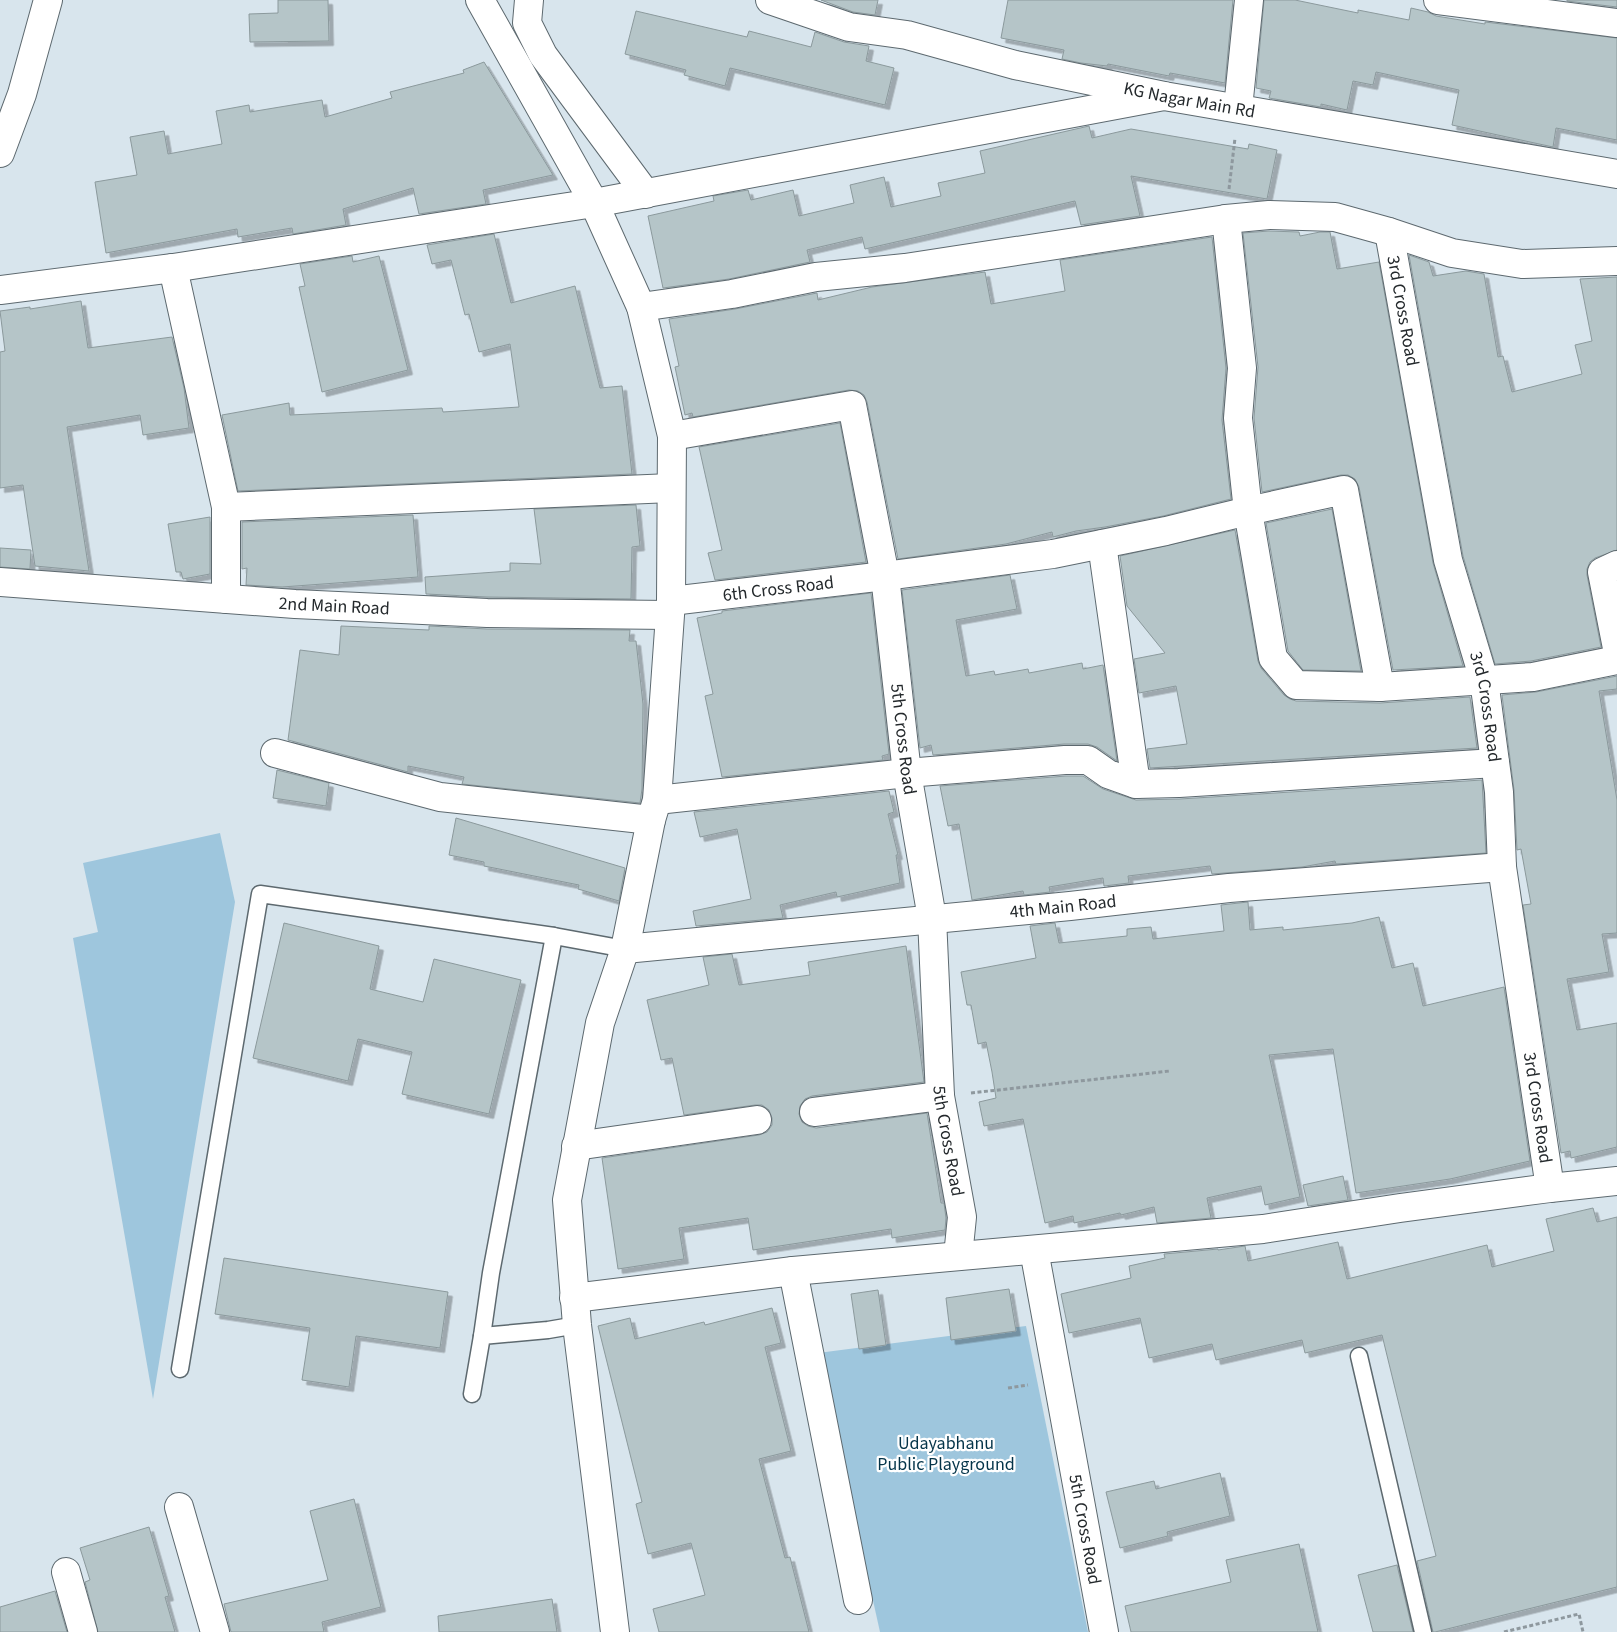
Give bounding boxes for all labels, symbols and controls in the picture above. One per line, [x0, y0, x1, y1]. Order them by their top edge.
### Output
street label: KG Nagar Main Rd [1121, 76, 1257, 124]
street label: 3rd Cross Road [1380, 253, 1425, 368]
street label: 6th Cross Road [721, 570, 835, 608]
street label: 2nd Main Road [278, 591, 390, 621]
street label: 3rd Cross Road [1463, 648, 1507, 763]
street label: 5th Cross Road [884, 682, 923, 797]
street label: 4th Main Road [1008, 889, 1118, 925]
street label: 3rd Cross Road [1517, 1051, 1558, 1165]
street label: 5th Cross Road [927, 1085, 970, 1198]
park label: Udayabhanu Public Playground [877, 1431, 1015, 1477]
street label: 5th Cross Road [1062, 1472, 1107, 1587]

